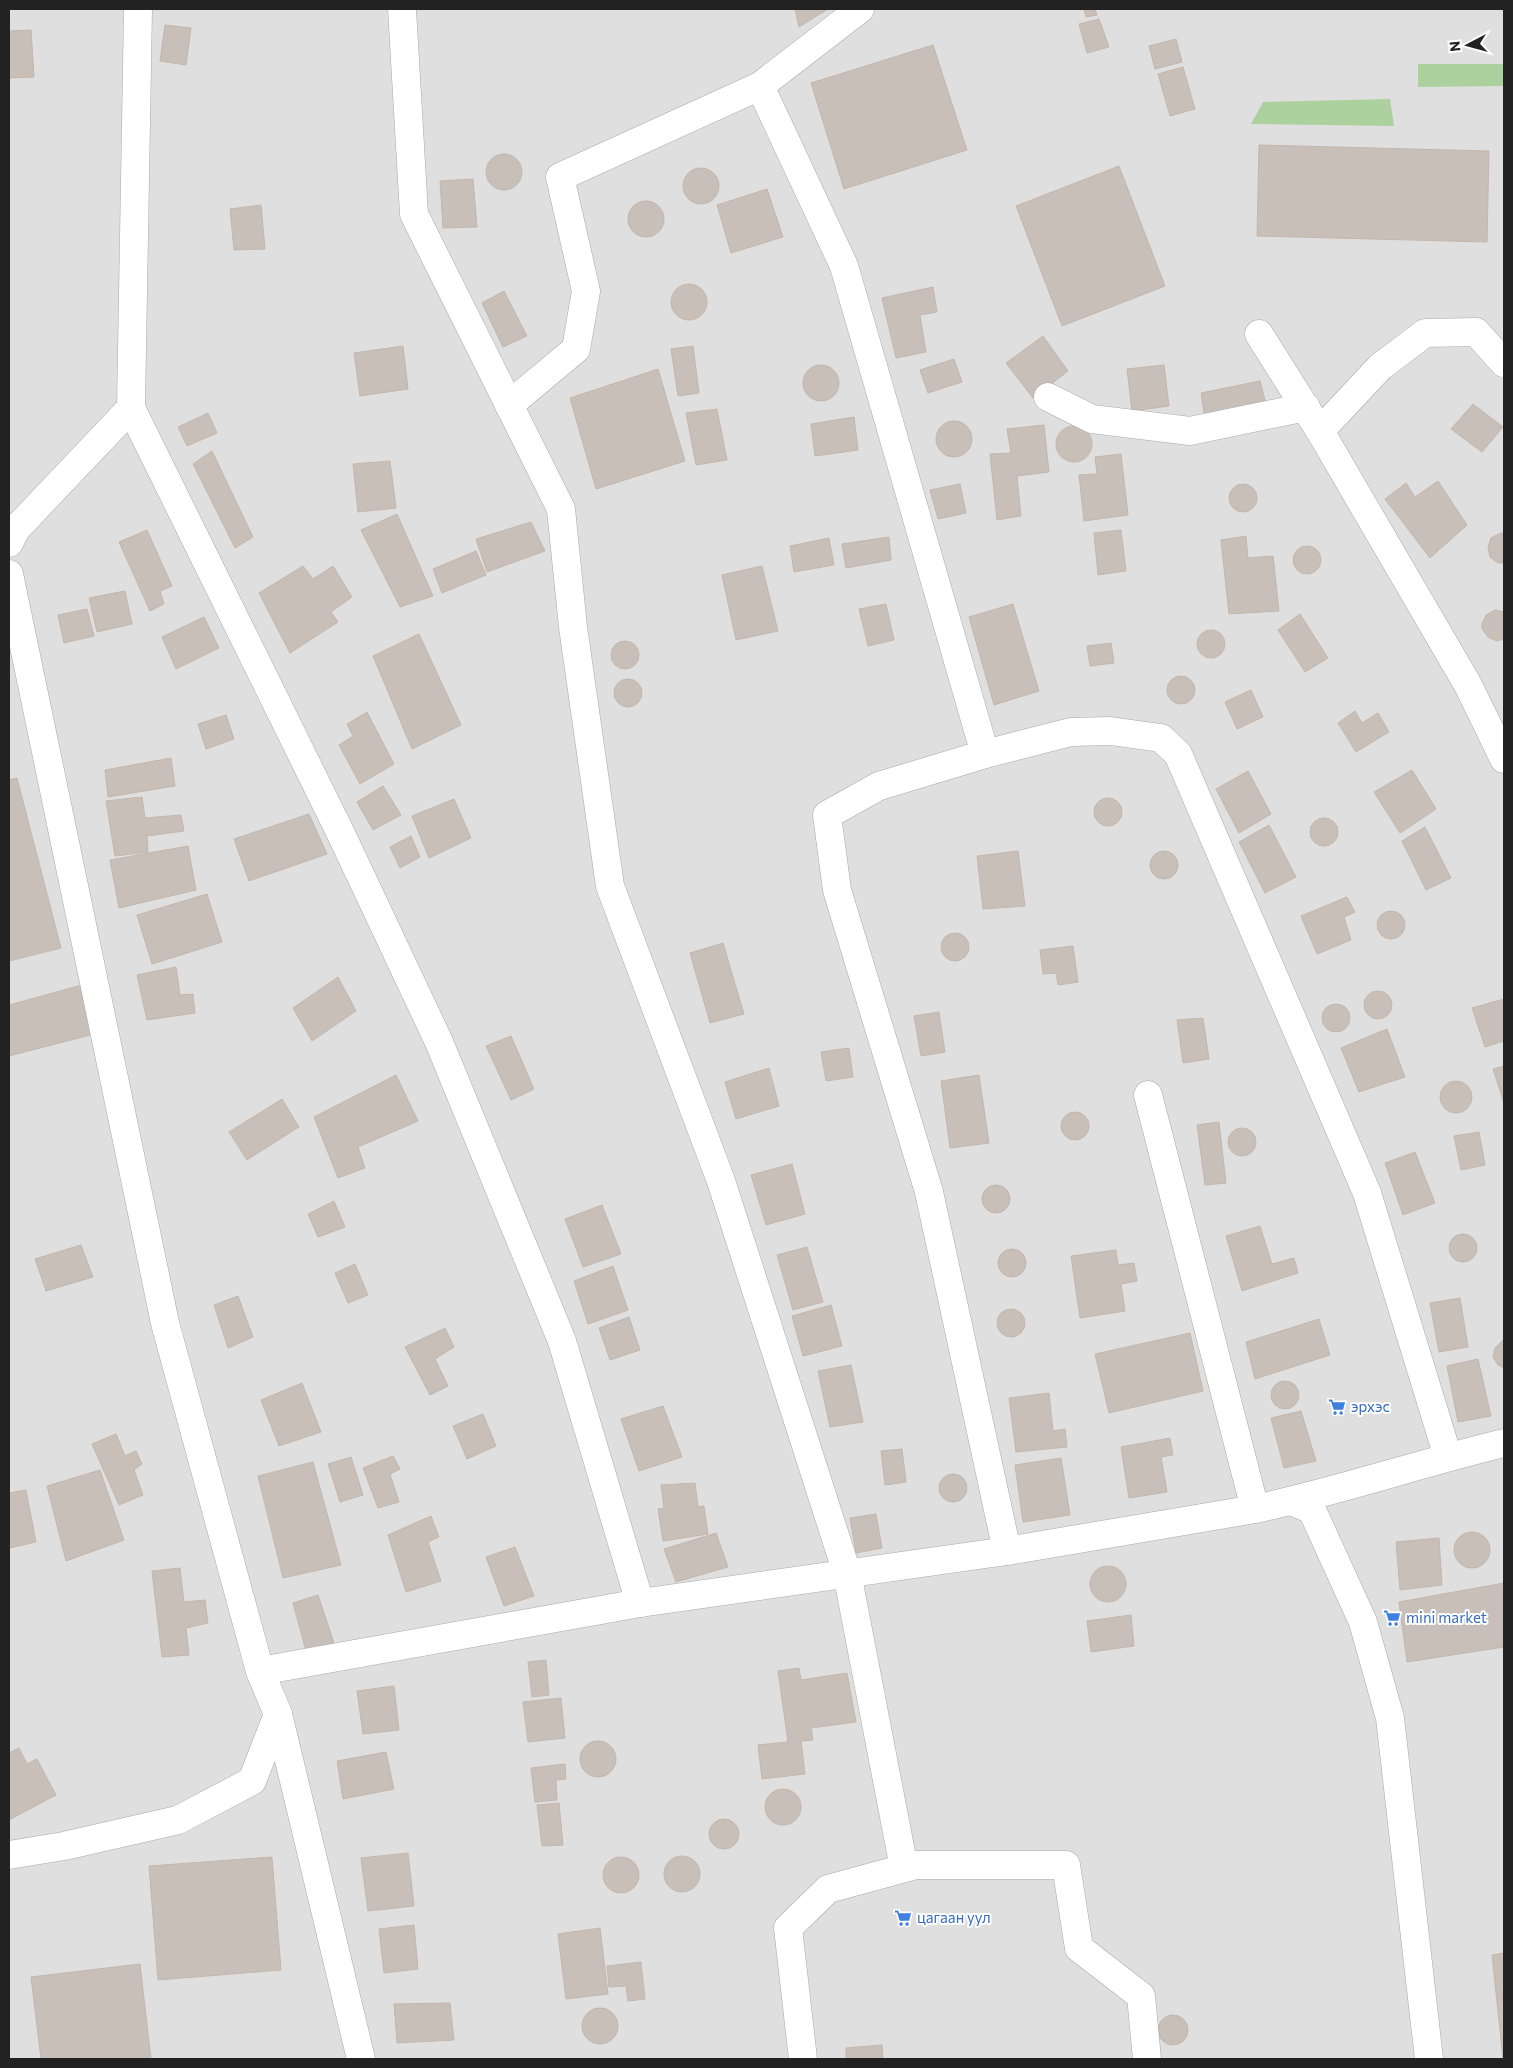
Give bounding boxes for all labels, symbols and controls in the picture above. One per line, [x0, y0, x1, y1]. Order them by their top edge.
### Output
north arrow [1443, 20, 1493, 70]
text: N [1446, 40, 1464, 53]
supermarket icon: эрхэс [1327, 1397, 1347, 1417]
place label: эрхэс [1351, 1397, 1390, 1415]
supermarket icon: mini market [1382, 1608, 1402, 1628]
place label: mini market [1406, 1608, 1487, 1626]
supermarket icon: цагаан уул [893, 1908, 913, 1928]
place label: цагаан уул [917, 1908, 991, 1926]

